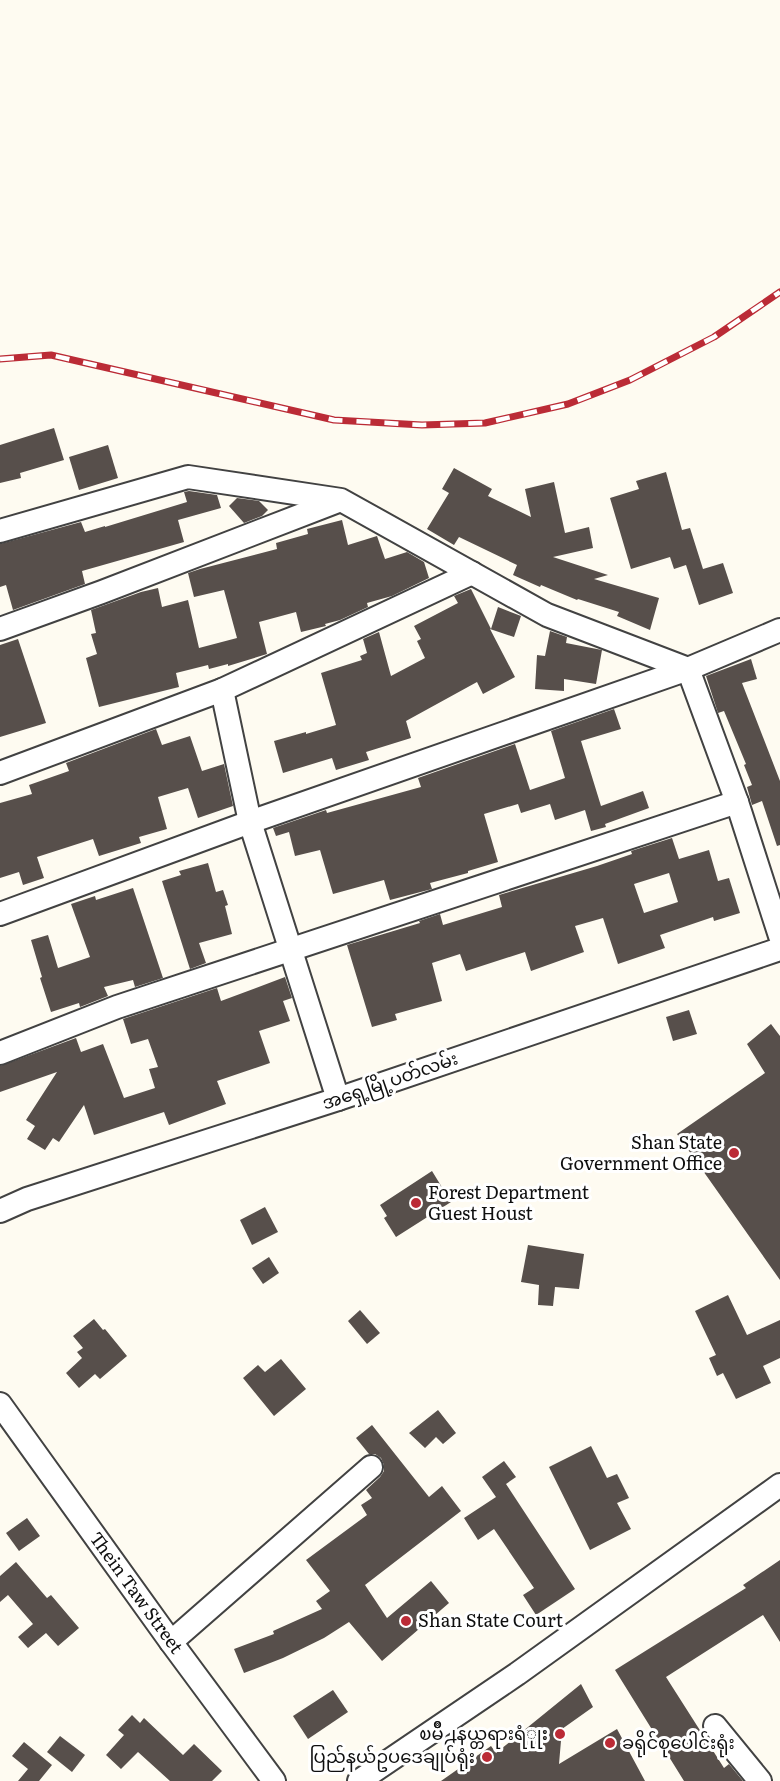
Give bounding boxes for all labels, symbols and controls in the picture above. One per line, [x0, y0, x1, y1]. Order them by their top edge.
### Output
street label: အရှေ့မြို့ပတ်လမ်း [318, 1044, 462, 1118]
place label: Shan State Government Office [560, 1128, 722, 1176]
marker: Shan State Government Office [727, 1146, 741, 1160]
place label: Forest Department Guest Houst [428, 1178, 590, 1226]
marker: Forest Department Guest Houst [409, 1196, 423, 1210]
street label: Thein Taw Street [84, 1526, 191, 1659]
place label: Shan State Court [418, 1606, 564, 1633]
marker: Shan State Court [399, 1614, 413, 1628]
place label: ၿမိဳ႕နယ္တရားရံုုး [419, 1719, 548, 1749]
marker: ၿမိဳ႕နယ္တရားရံုုး [553, 1727, 567, 1741]
place label: ခရိုင်စုပေါင်းရုံး [622, 1728, 735, 1758]
marker: ခရိုင်စုပေါင်းရုံး [603, 1736, 617, 1750]
place label: ပြည်နယ်ဥပဒေချုပ်ရုံး [309, 1742, 475, 1772]
marker: ပြည်နယ်ဥပဒေချုပ်ရုံး [480, 1750, 494, 1764]

